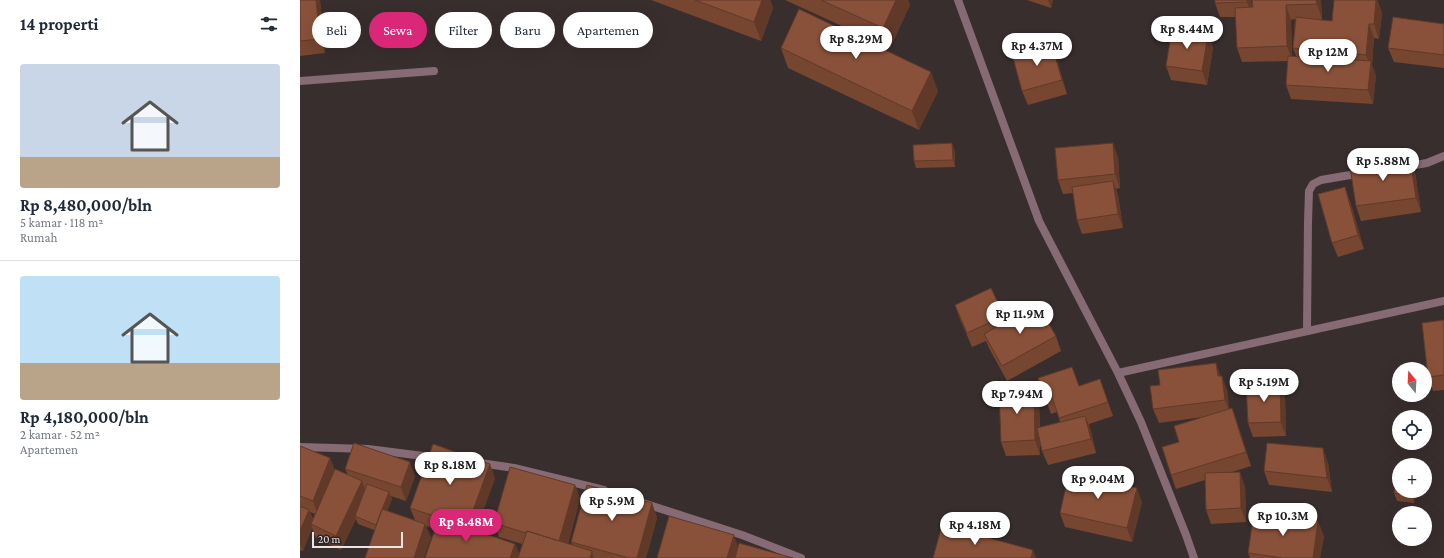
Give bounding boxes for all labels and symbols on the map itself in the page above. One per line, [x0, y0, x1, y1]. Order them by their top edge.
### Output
pin: Rp 8.44M [1146, 16, 1228, 50]
pin: Rp 8.29M [815, 26, 897, 60]
pin: Rp 4.37M [996, 33, 1078, 67]
pin: Rp 12M [1295, 39, 1361, 73]
pin: Rp 5.88M [1342, 148, 1424, 182]
pin: Rp 11.9M [979, 301, 1061, 335]
north arrow [1392, 362, 1432, 402]
pin: Rp 5.19M [1223, 369, 1305, 403]
pin: Rp 7.94M [976, 381, 1058, 415]
pin: Rp 8.18M [409, 452, 491, 486]
pin: Rp 9.04M [1057, 466, 1139, 500]
pin: Rp 5.9M [575, 488, 649, 522]
pin: Rp 10.3M [1242, 503, 1324, 537]
pin: Rp 8.48M [425, 509, 507, 543]
pin: Rp 4.18M [934, 512, 1016, 546]
scale bar [312, 530, 403, 549]

